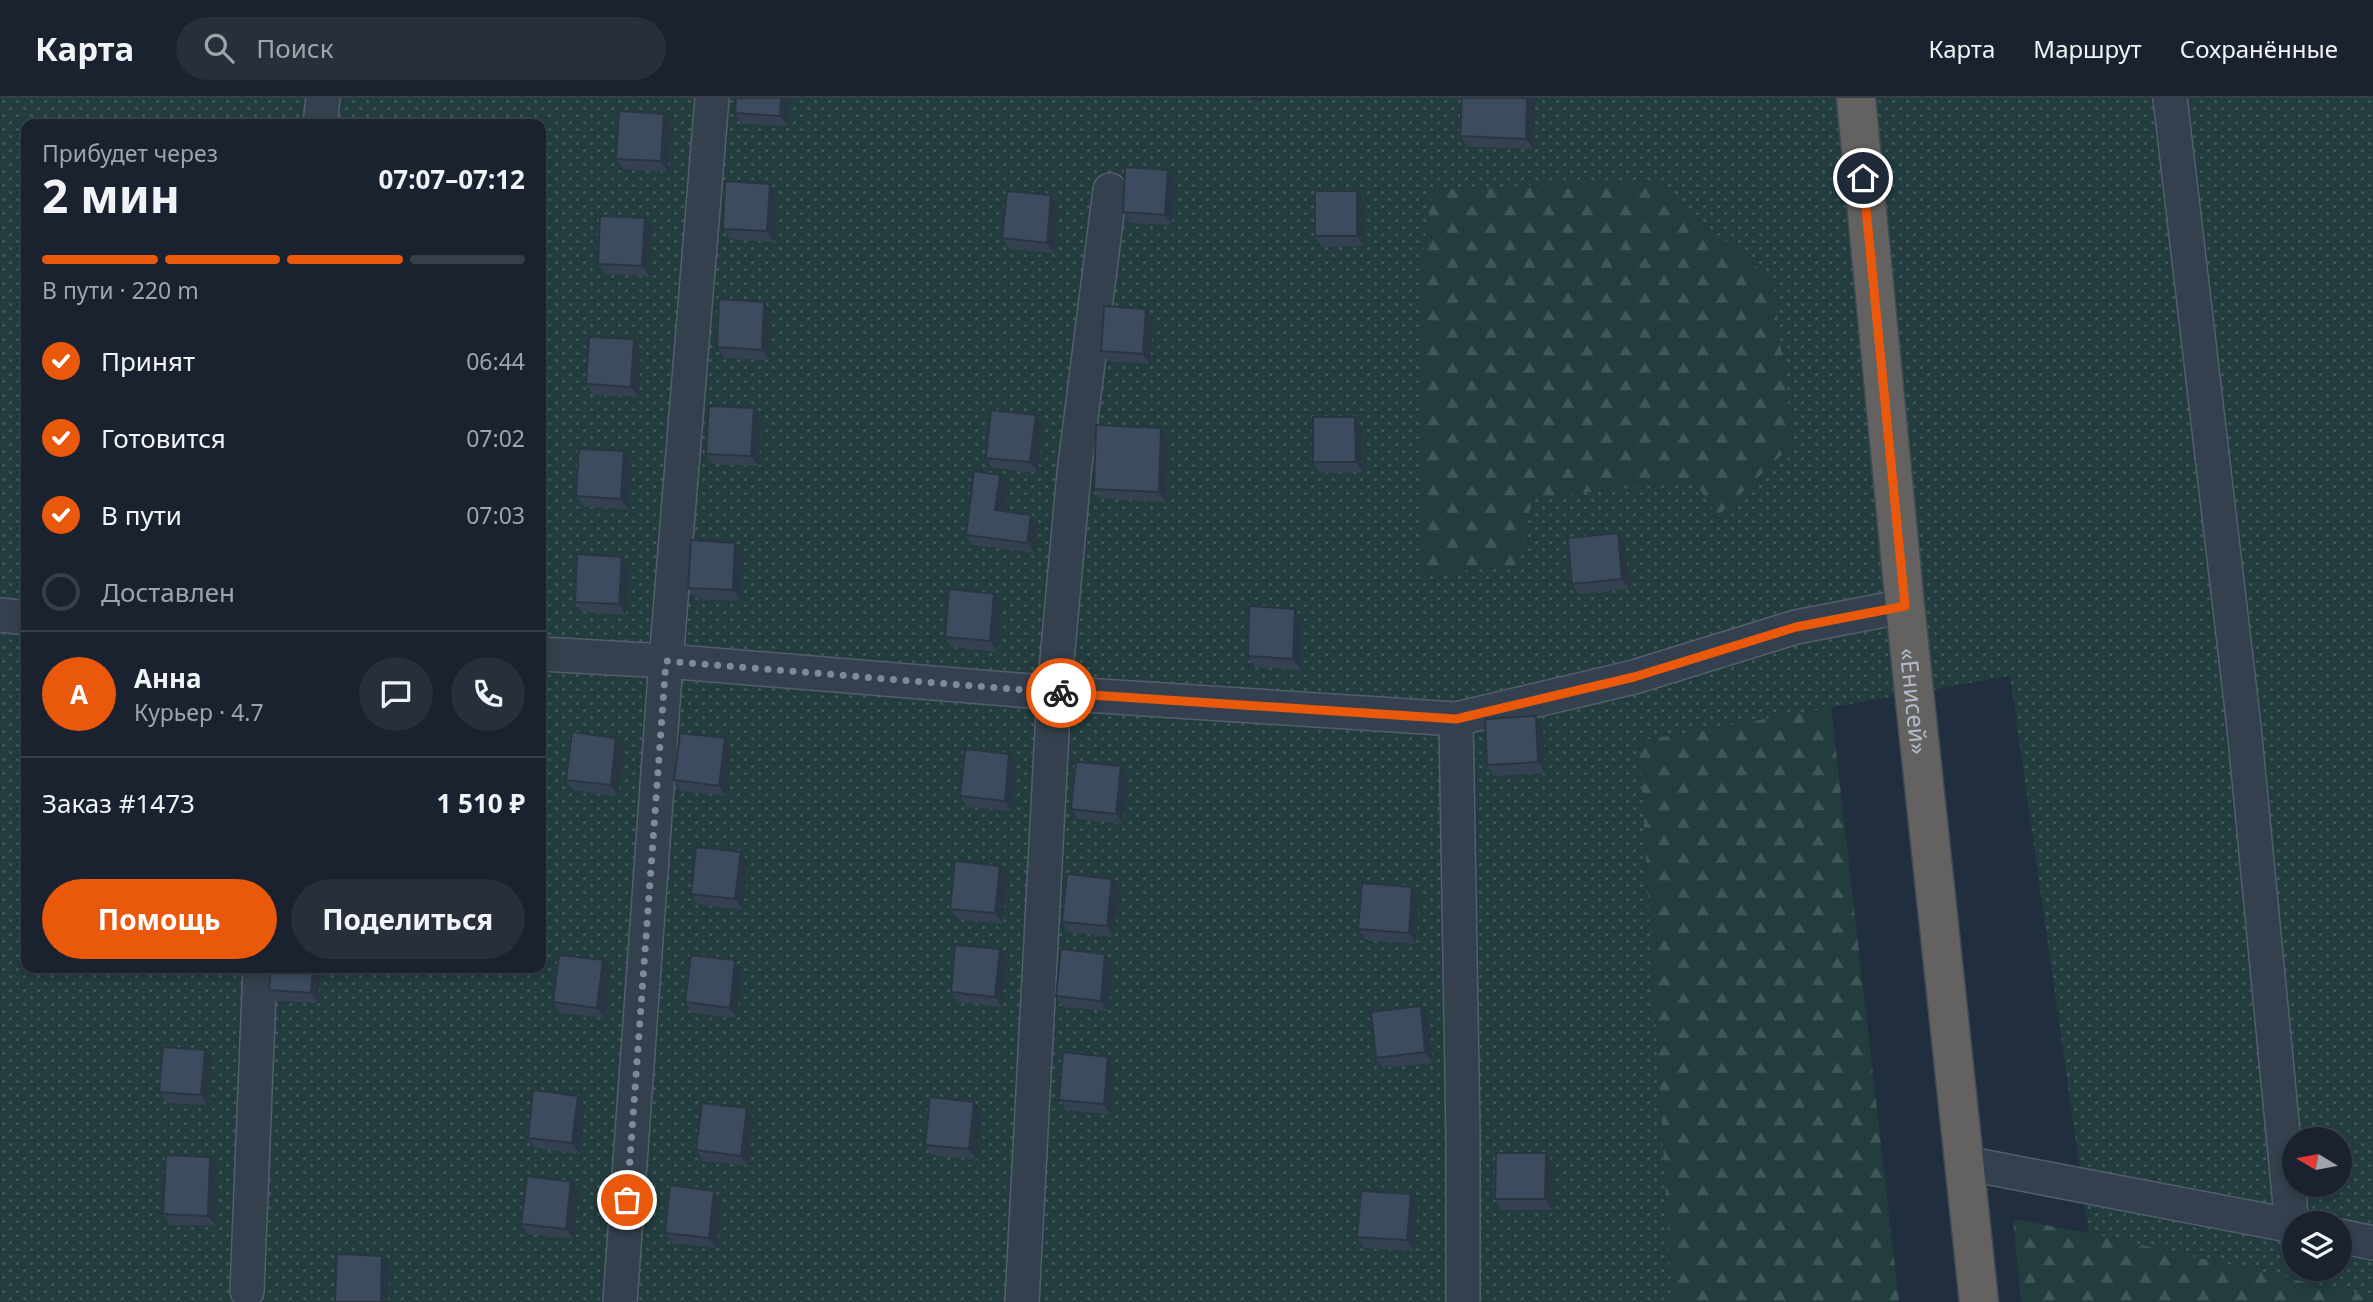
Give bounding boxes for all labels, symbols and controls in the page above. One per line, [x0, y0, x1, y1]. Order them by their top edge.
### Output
search box [176, 17, 666, 80]
text: Карта [35, 26, 134, 71]
icon: search [200, 29, 238, 67]
text: Поиск [256, 30, 333, 66]
text: Карта [1928, 32, 1995, 65]
text: Маршрут [2033, 32, 2142, 65]
text: Сохранённые [2180, 32, 2338, 65]
text: Прибудет через [42, 137, 218, 169]
pin [1833, 148, 1893, 208]
icon: home [1844, 159, 1882, 197]
text: 07:07–07:12 [378, 161, 525, 197]
text: 2 мин [42, 164, 180, 226]
text: В пути · 220 m [42, 274, 199, 306]
icon: check [42, 342, 80, 380]
text: Принят [101, 343, 195, 379]
text: 06:44 [466, 345, 525, 377]
icon: check [42, 419, 80, 457]
text: Готовится [101, 420, 226, 456]
text: 07:02 [466, 422, 525, 454]
icon: check [42, 496, 80, 534]
text: В пути [101, 497, 182, 533]
text: 07:03 [466, 499, 525, 531]
text: Доставлен [101, 574, 235, 610]
street label: «Енисей» [1893, 646, 1937, 756]
button: chat [359, 657, 433, 731]
button: phone [451, 657, 525, 731]
courier [1026, 658, 1096, 728]
text: Анна [134, 660, 202, 696]
icon: bike [1042, 674, 1080, 712]
text: А [70, 676, 88, 712]
text: Курьер · 4.7 [134, 696, 264, 728]
text: Заказ #1473 [42, 785, 195, 821]
text: 1 510 ₽ [436, 785, 525, 821]
button: Помощь [42, 879, 277, 959]
button: Поделиться [291, 879, 525, 959]
north arrow [2282, 1127, 2352, 1197]
map controls [2282, 1127, 2352, 1281]
pin [597, 1170, 657, 1230]
icon: bag [608, 1181, 646, 1219]
button: layers [2282, 1211, 2352, 1281]

